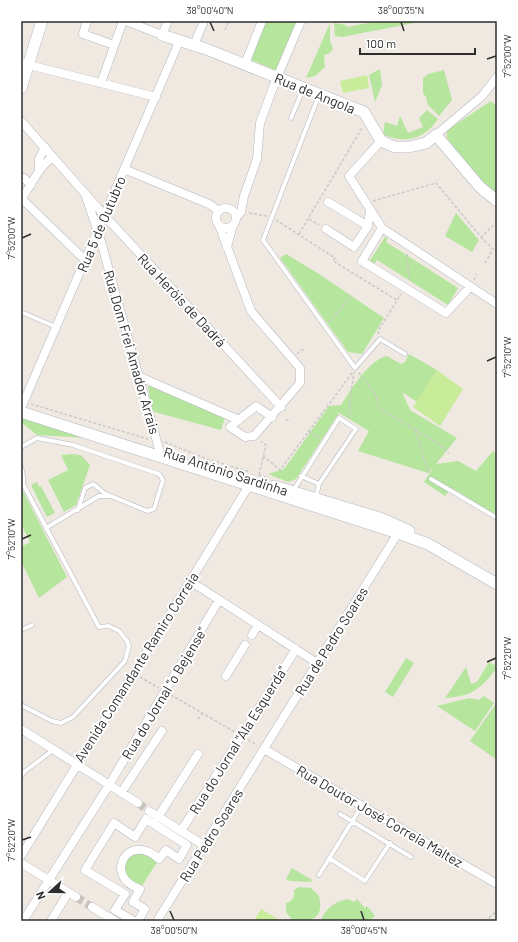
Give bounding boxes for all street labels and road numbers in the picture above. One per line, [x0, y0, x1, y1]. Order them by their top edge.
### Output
street label: Rua de Angola [272, 69, 358, 117]
street label: Rua 5 de Outubro [73, 173, 129, 275]
street label: Rua Heróis de Dadrá [134, 250, 230, 350]
street label: Rua Dom Frei Amador Arrais [100, 268, 164, 436]
street label: Rua António Sardinha [162, 443, 290, 499]
street label: Avenida Comandante Ramiro Correia [70, 569, 202, 765]
street label: Rua de Pedro Soares [291, 583, 371, 698]
street label: Rua do Jornal "o Bejense" [118, 623, 210, 762]
street label: Rua do Jornal "Ala Esquerda" [185, 663, 291, 817]
street label: Rua Doutor José Correia Maltez [294, 761, 466, 871]
street label: Rua Pedro Soares [176, 785, 247, 885]

